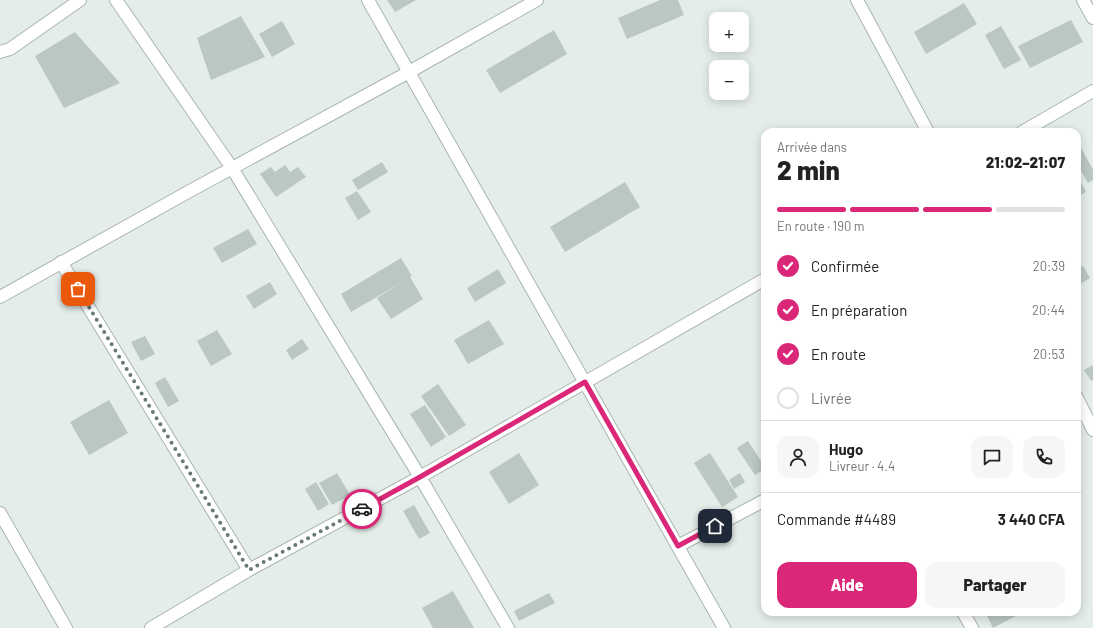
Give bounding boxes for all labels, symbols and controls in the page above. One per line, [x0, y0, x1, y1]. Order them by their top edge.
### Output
map controls [709, 12, 749, 100]
button: + [709, 12, 749, 52]
button: − [709, 60, 749, 100]
text: Arrivée dans [777, 139, 847, 155]
text: 21:02–21:07 [986, 153, 1065, 171]
text: 2 min [777, 154, 840, 185]
text: En route · 190 m [777, 218, 865, 234]
icon: check [777, 255, 799, 277]
text: Confirmée [811, 257, 879, 275]
text: 20:39 [1033, 258, 1065, 274]
pin [61, 272, 95, 306]
icon: bag [67, 278, 89, 300]
icon: check [777, 299, 799, 321]
text: En préparation [811, 301, 907, 319]
text: 20:44 [1032, 302, 1065, 318]
icon: check [777, 343, 799, 365]
text: En route [811, 345, 866, 363]
text: 20:53 [1033, 346, 1065, 362]
text: Livrée [811, 389, 852, 407]
button: person [777, 436, 819, 478]
button: chat [971, 436, 1013, 478]
button: phone [1023, 436, 1065, 478]
text: Hugo [829, 440, 863, 458]
text: Livreur · 4.4 [829, 458, 895, 474]
courier [342, 489, 382, 529]
icon: car [351, 498, 373, 520]
pin [698, 509, 732, 543]
text: Commande #4489 [777, 510, 896, 528]
text: 3 440 CFA [998, 510, 1065, 528]
icon: home [704, 515, 726, 537]
button: Aide [777, 562, 917, 608]
button: Partager [925, 562, 1065, 608]

